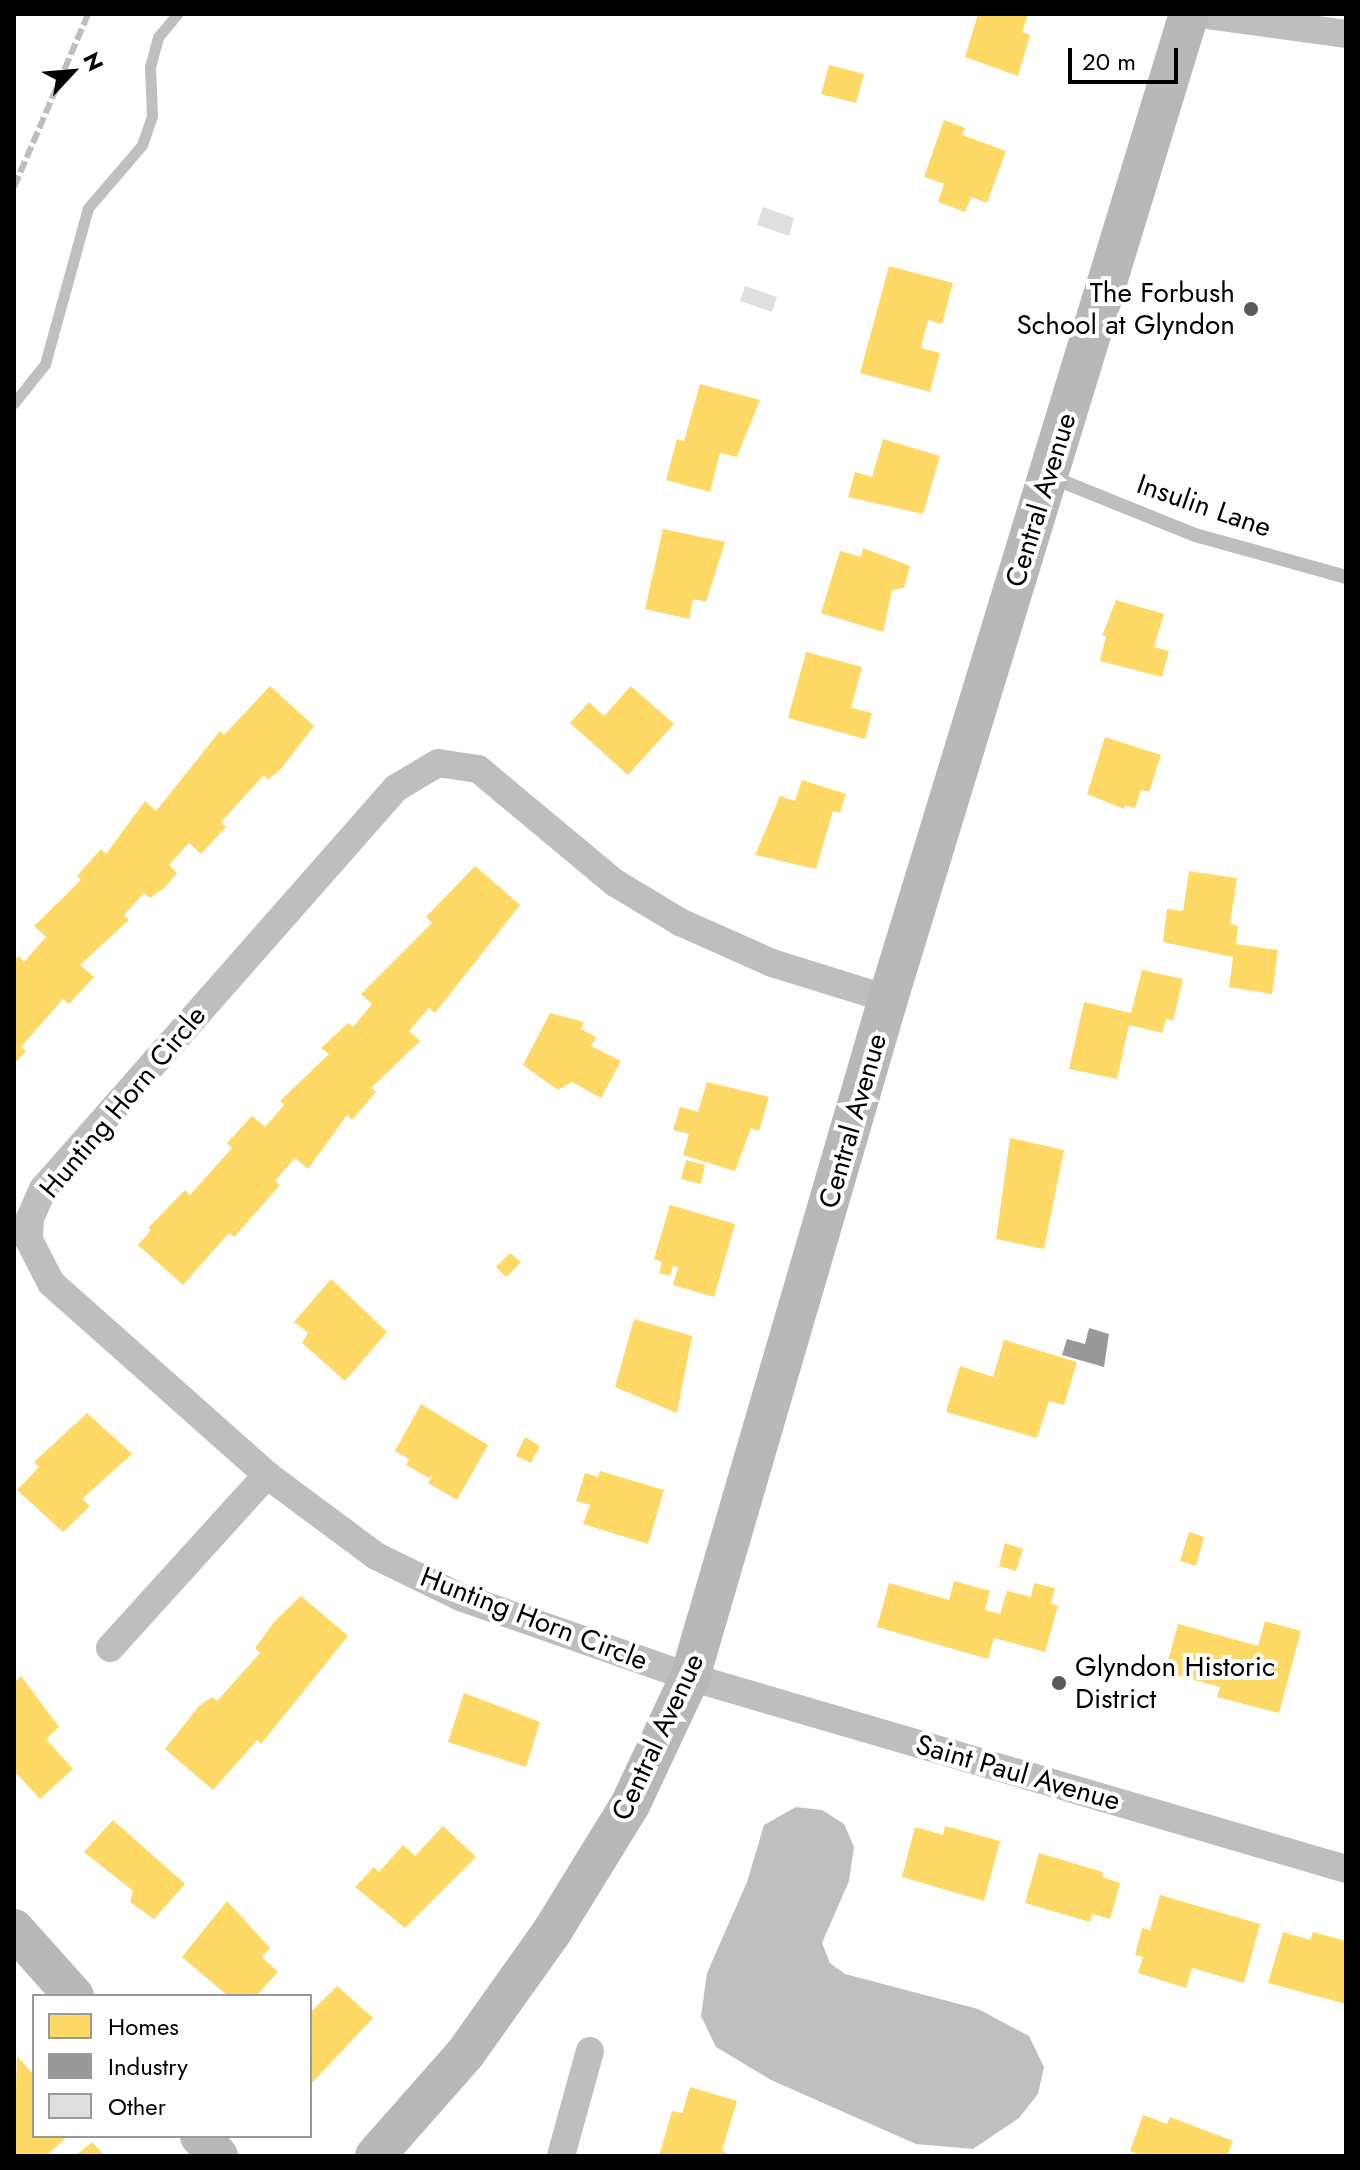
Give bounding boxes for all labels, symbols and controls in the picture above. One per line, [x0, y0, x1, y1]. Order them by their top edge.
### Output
north arrow [32, 32, 112, 112]
scale bar [1072, 32, 1182, 82]
text: 20 m [1082, 44, 1136, 79]
text: N [75, 47, 112, 76]
place label: The Forbush School at Glyndon [1016, 276, 1235, 342]
marker: The Forbush School at Glyndon [1242, 300, 1260, 318]
street label: Central Avenue [999, 409, 1083, 591]
street label: Insulin Lane [1133, 467, 1275, 545]
street label: Hunting Horn Circle [33, 999, 213, 1205]
street label: Central Avenue [812, 1030, 894, 1212]
street label: Hunting Horn Circle [416, 1560, 652, 1678]
street label: Central Avenue [605, 1648, 711, 1826]
place label: Glyndon Historic District [1075, 1650, 1275, 1716]
marker: Glyndon Historic District [1050, 1674, 1068, 1692]
street label: Saint Paul Avenue [912, 1728, 1124, 1818]
legend [32, 1994, 312, 2138]
text: Homes [108, 2009, 179, 2044]
text: Industry [108, 2049, 188, 2084]
text: Other [108, 2089, 166, 2124]

